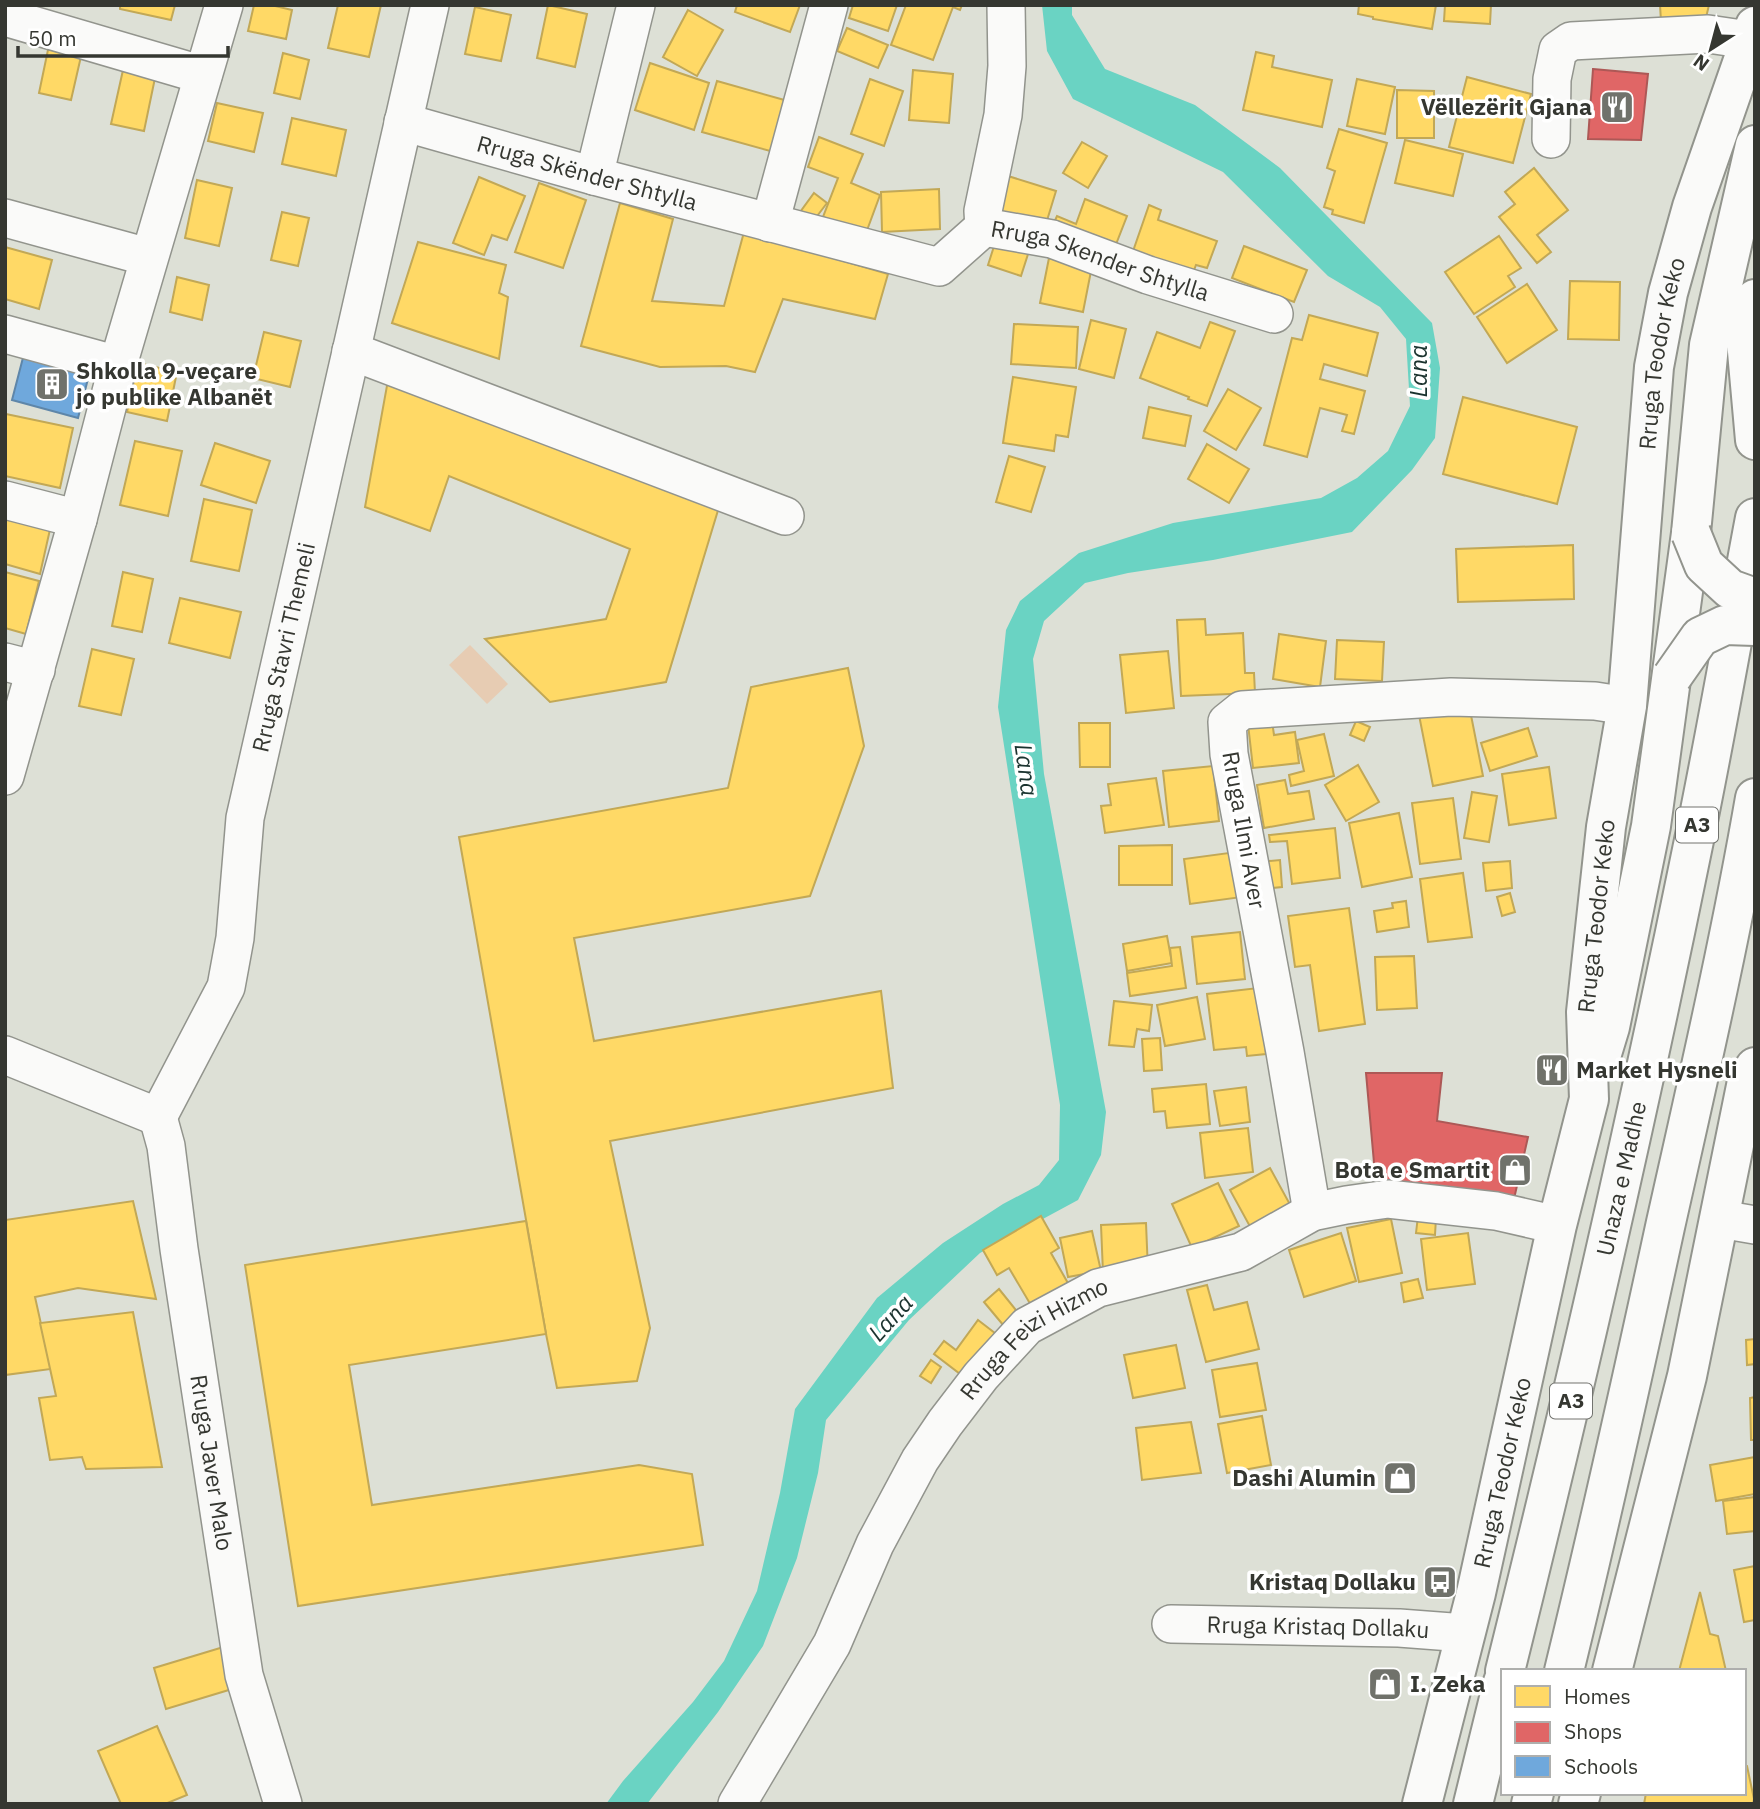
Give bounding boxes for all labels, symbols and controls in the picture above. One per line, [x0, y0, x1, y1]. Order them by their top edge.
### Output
scale bar [18, 14, 228, 58]
north arrow [1676, 14, 1746, 84]
text: 50 m [28, 24, 77, 52]
text: N [1688, 49, 1714, 77]
restaurant icon: Vëllezërit Gjana [1598, 88, 1636, 126]
place label: Vëllezërit Gjana [1421, 91, 1592, 121]
street label: Rruga Skënder Shtylla [474, 128, 701, 217]
street label: Rruga Skender Shtylla [989, 213, 1213, 307]
street label: Rruga Teodor Keko [1631, 254, 1691, 451]
water label: Lana [1402, 345, 1434, 397]
place label: Shkolla 9-veçare jo publike Albanët [75, 355, 273, 411]
building icon: Shkolla 9-veçare jo publike Albanët [33, 365, 71, 403]
street label: Rruga Stavri Themeli [244, 539, 321, 755]
water label: Lana [1007, 741, 1047, 798]
street label: Rruga Ilmi Aver [1216, 749, 1274, 911]
road number: A3 [1676, 808, 1718, 842]
street label: Rruga Teodor Keko [1570, 817, 1621, 1015]
restaurant icon: Market Hysneli [1533, 1051, 1571, 1089]
place label: Market Hysneli [1576, 1054, 1738, 1084]
street label: Unaza e Madhe [1589, 1098, 1652, 1259]
shop icon: Bota e Smartit [1496, 1151, 1534, 1189]
place label: Bota e Smartit [1335, 1154, 1490, 1184]
street label: Rruga Feizi Hizmo [952, 1270, 1111, 1405]
water label: Lana [861, 1287, 920, 1348]
street label: Rruga Javer Malo [184, 1372, 241, 1553]
street label: Rruga Teodor Keko [1466, 1374, 1537, 1571]
road number: A3 [1550, 1384, 1592, 1418]
shop icon: Dashi Alumin [1381, 1459, 1419, 1497]
place label: Dashi Alumin [1232, 1462, 1376, 1492]
bus stop icon: Kristaq Dollaku [1421, 1563, 1459, 1601]
place label: Kristaq Dollaku [1249, 1566, 1416, 1596]
street label: Rruga Kristaq Dollaku [1206, 1609, 1431, 1644]
shop icon: I. Zeka [1366, 1665, 1404, 1703]
place label: I. Zeka [1410, 1668, 1486, 1698]
legend [1501, 1669, 1746, 1795]
text: Homes [1564, 1682, 1631, 1710]
text: Shops [1564, 1717, 1622, 1745]
text: Schools [1564, 1752, 1638, 1780]

